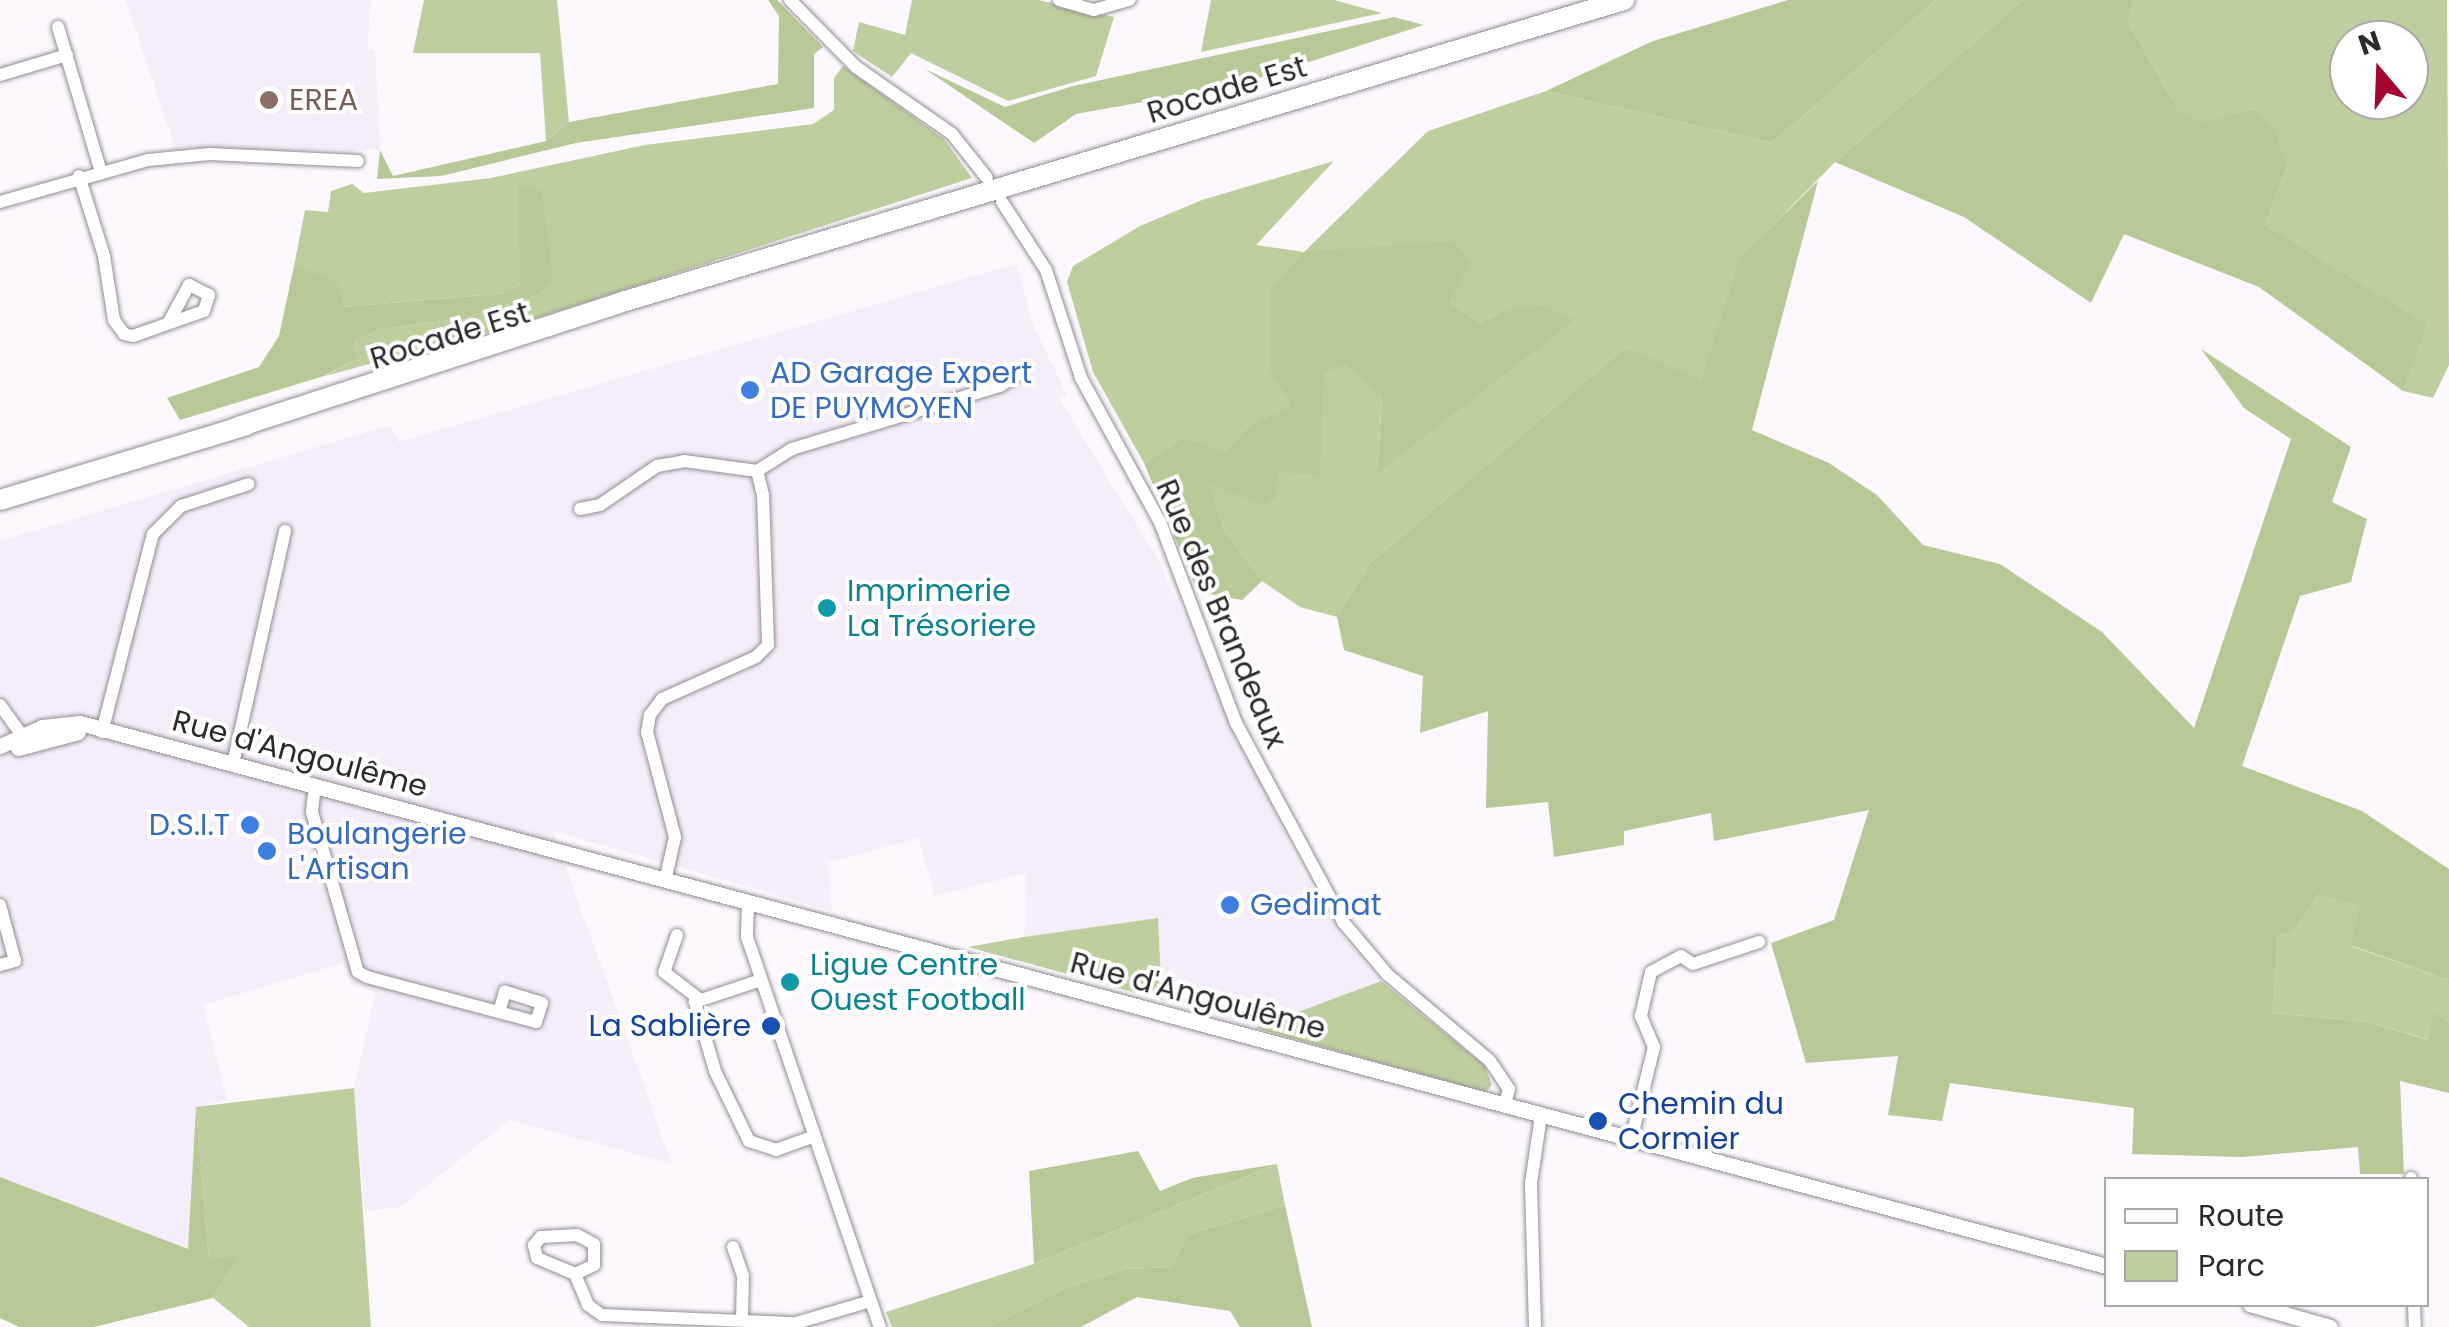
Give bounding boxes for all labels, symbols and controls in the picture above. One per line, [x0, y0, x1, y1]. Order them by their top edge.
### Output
north arrow [2329, 20, 2429, 120]
text: N [2353, 21, 2386, 65]
street label: Rocade Est [1143, 49, 1311, 131]
place label: EREA [289, 82, 358, 118]
marker: EREA [258, 89, 280, 111]
street label: Rocade Est [366, 295, 534, 377]
place label: AD Garage Expert DE PUYMOYEN [770, 355, 1032, 426]
marker: AD Garage Expert DE PUYMOYEN [739, 379, 761, 401]
street label: Rue des Brandeaux [1148, 474, 1294, 754]
place label: Imprimerie La Trésoriere [847, 573, 1036, 644]
marker: Imprimerie La Trésoriere [816, 597, 838, 619]
street label: Rue d'Angoulême [168, 703, 432, 805]
place label: D.S.I.T [149, 807, 230, 843]
marker: D.S.I.T [239, 814, 261, 836]
place label: Boulangerie L'Artisan [287, 816, 467, 886]
marker: Boulangerie L'Artisan [256, 840, 278, 862]
place label: Gedimat [1250, 887, 1382, 923]
marker: Gedimat [1219, 894, 1241, 916]
street label: Rue d'Angoulême [1066, 945, 1330, 1047]
place label: Ligue Centre Ouest Football [810, 947, 1026, 1018]
marker: Ligue Centre Ouest Football [779, 971, 801, 993]
place label: La Sablière [588, 1008, 751, 1044]
marker: La Sablière [760, 1015, 782, 1037]
place label: Chemin du Cormier [1618, 1086, 1784, 1156]
marker: Chemin du Cormier [1587, 1110, 1609, 1132]
legend [2104, 1177, 2429, 1307]
text: Route [2198, 1194, 2284, 1237]
text: Parc [2198, 1244, 2265, 1287]

